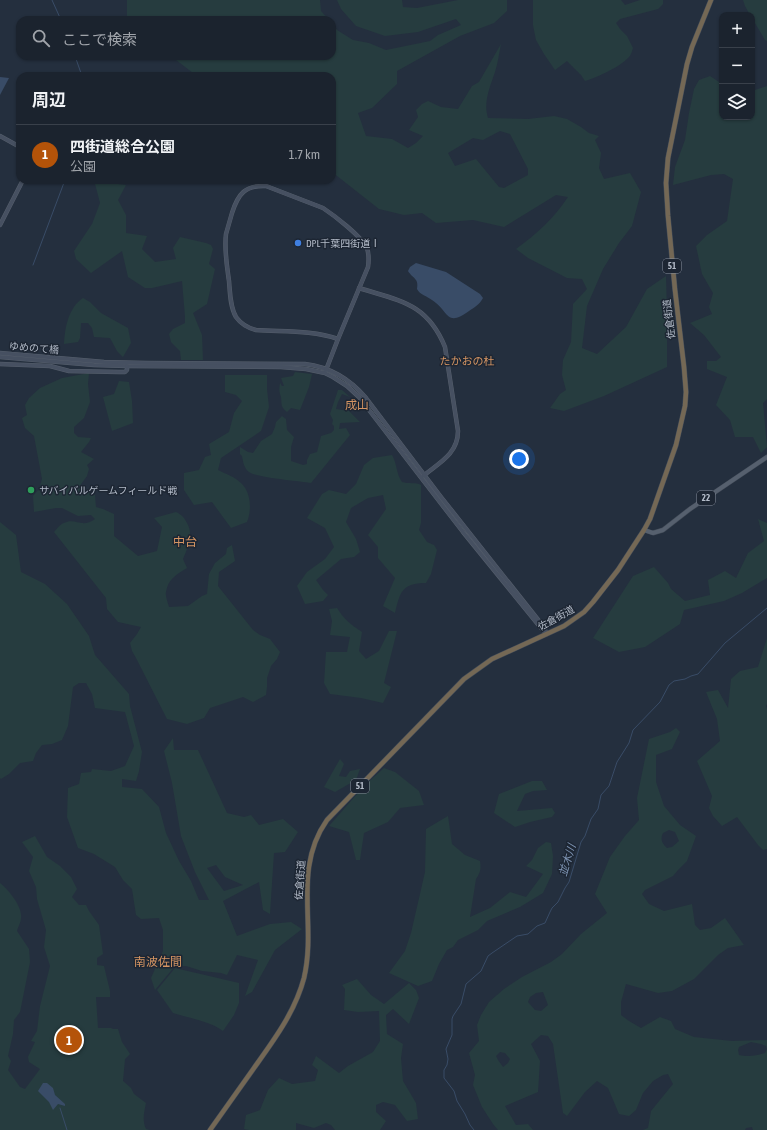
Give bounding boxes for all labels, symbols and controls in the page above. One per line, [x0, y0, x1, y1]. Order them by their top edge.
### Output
map controls [719, 12, 755, 120]
button: + [719, 12, 755, 48]
search box [16, 16, 336, 60]
icon: search [30, 27, 52, 49]
text: ここで検索 [62, 31, 137, 48]
button: − [719, 48, 755, 84]
button: layers [719, 84, 755, 120]
text: 周辺 [32, 90, 66, 110]
text: 四街道総合公園 [70, 138, 175, 155]
text: 1 [42, 147, 48, 162]
text: 1.7 km [289, 147, 320, 162]
text: 公園 [70, 159, 96, 174]
marker: DPL千葉四街道Ⅰ [293, 238, 303, 248]
place label: DPL千葉四街道Ⅰ [306, 238, 380, 249]
road number: 51 [663, 259, 681, 273]
street label: 佐倉街道 [661, 298, 677, 340]
street label: ゆめのて橋 [9, 340, 59, 356]
district label: たかおの杜 [440, 355, 495, 367]
district label: 成山 [345, 398, 369, 412]
your location [509, 449, 529, 469]
marker: サバイバルゲームフィールド戦 [26, 485, 36, 495]
place label: サバイバルゲームフィールド戦 [39, 485, 177, 496]
road number: 22 [697, 491, 715, 505]
district label: 中台 [173, 535, 197, 549]
street label: 佐倉街道 [536, 603, 576, 633]
road number: 51 [351, 779, 369, 793]
water label: 並木川 [556, 842, 578, 878]
street label: 佐倉街道 [293, 860, 307, 900]
district label: 南波佐間 [134, 955, 182, 969]
pin: 1 [56, 1025, 82, 1055]

